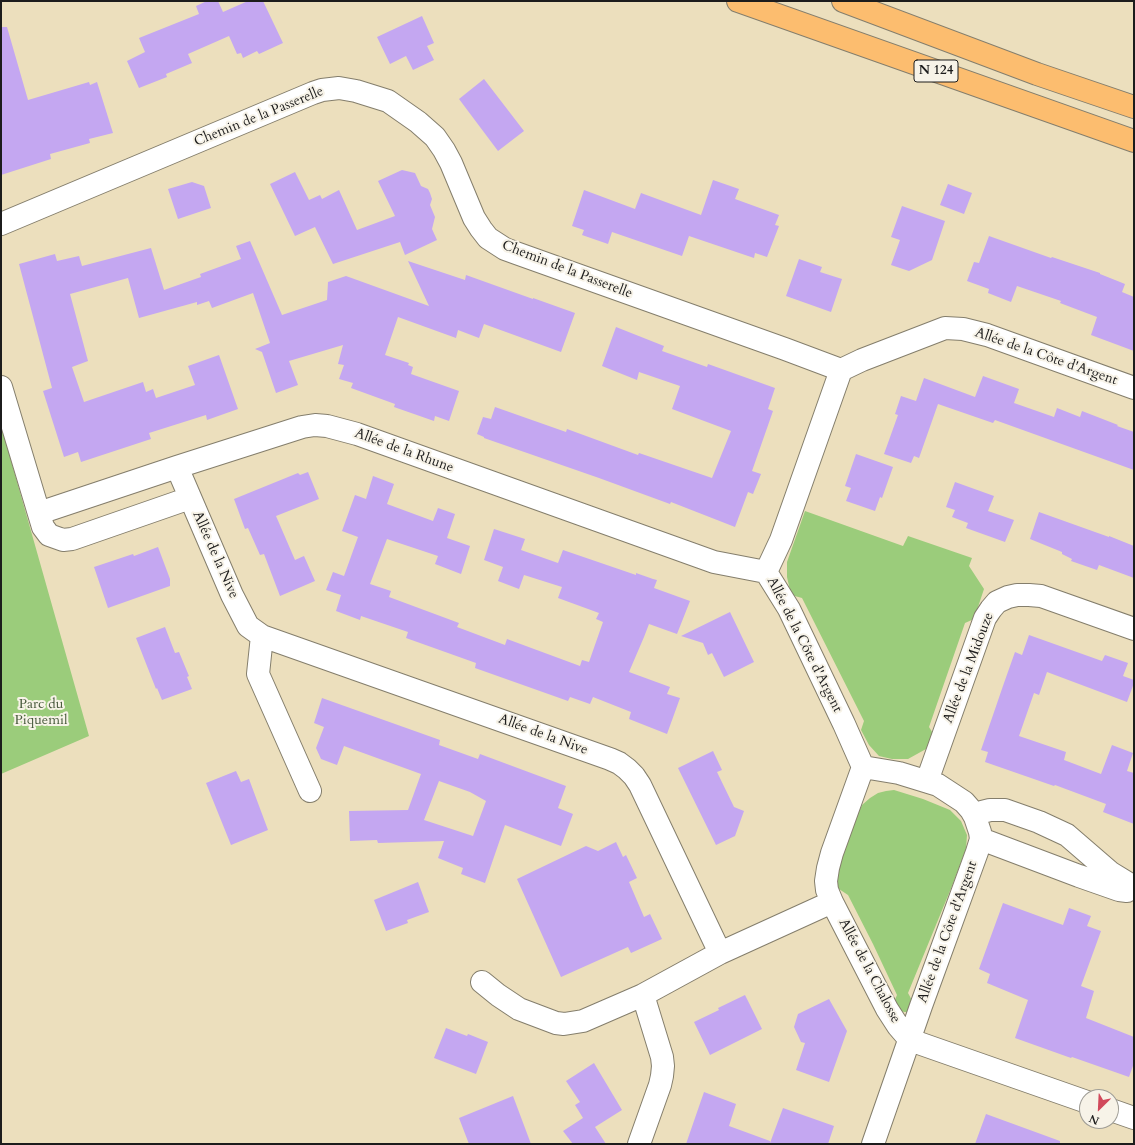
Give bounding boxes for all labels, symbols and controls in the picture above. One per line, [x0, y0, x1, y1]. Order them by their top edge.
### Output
road number: N 124 [914, 60, 958, 82]
street label: Chemin de la Passerelle [192, 83, 326, 151]
street label: Chemin de la Passerelle [499, 237, 635, 303]
street label: Allée de la Côte d'Argent [973, 325, 1119, 389]
street label: Allée de la Rhune [352, 425, 456, 477]
street label: Allée de la Nive [188, 509, 242, 601]
street label: Allée de la Côte d'Argent [763, 575, 845, 715]
street label: Allée de la Midouze [940, 610, 998, 726]
park label: Parc du Piquemil [14, 697, 68, 730]
street label: Allée de la Nive [496, 711, 590, 759]
street label: Allée de la Côte d'Argent [915, 859, 981, 1005]
street label: Allée de la Chalosse [834, 916, 904, 1026]
north arrow [1079, 1089, 1119, 1129]
text: N [1087, 1111, 1102, 1128]

